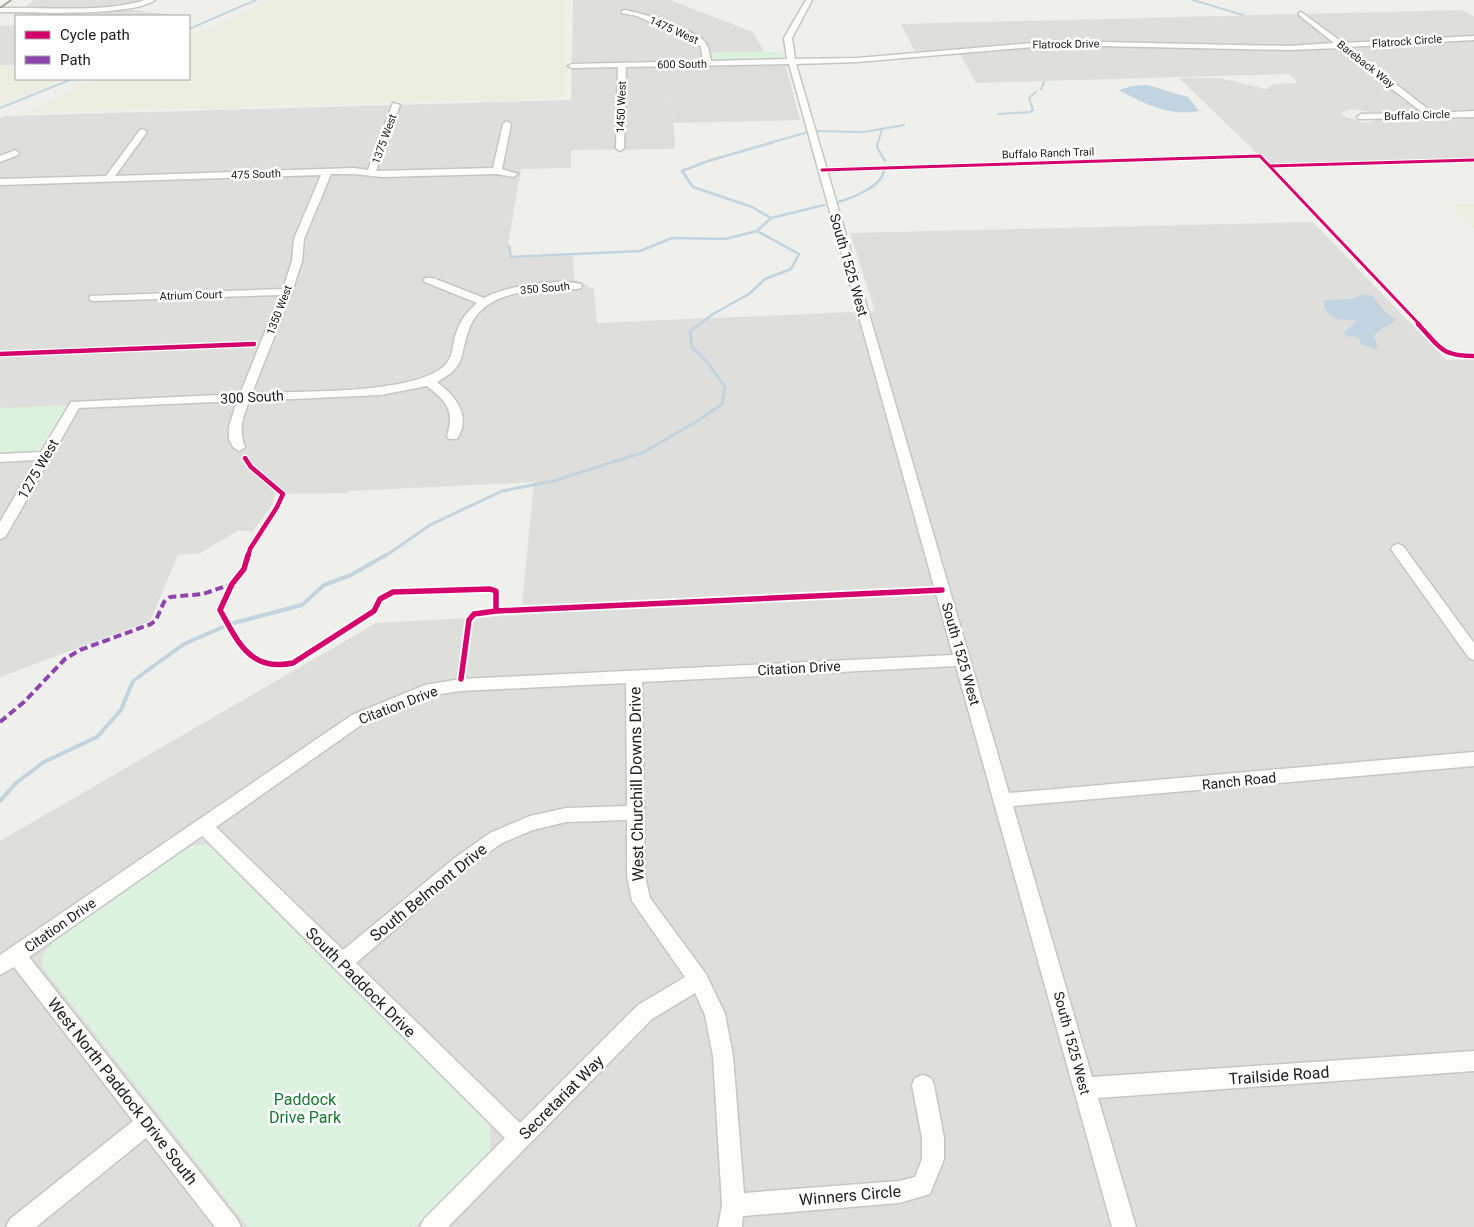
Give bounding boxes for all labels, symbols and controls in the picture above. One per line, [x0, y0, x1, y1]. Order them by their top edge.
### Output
street label: 1475 West [647, 14, 701, 47]
legend [15, 15, 190, 80]
text: Cycle path [60, 26, 130, 44]
street label: Flatrock Circle [1372, 33, 1443, 50]
street label: Flatrock Drive [1032, 37, 1100, 52]
street label: Bareback Way [1334, 38, 1398, 91]
text: Path [60, 51, 91, 69]
street label: 600 South [657, 58, 707, 71]
street label: 1450 West [614, 80, 629, 133]
street label: Buffalo Circle [1384, 108, 1450, 123]
street label: 1375 West [369, 112, 400, 166]
street label: Buffalo Ranch Trail [1002, 145, 1094, 162]
street label: 475 South [231, 167, 281, 182]
street label: South 1525 West [827, 212, 871, 319]
street label: 350 South [520, 280, 570, 297]
street label: 1350 West [264, 283, 295, 337]
street label: Atrium Court [159, 288, 223, 303]
street label: 300 South [220, 387, 284, 407]
street label: 1275 West [14, 436, 62, 502]
street label: South 1525 West [939, 601, 983, 708]
street label: Citation Drive [757, 658, 841, 678]
street label: Citation Drive [356, 683, 440, 727]
street label: West Churchill Downs Drive [625, 686, 648, 881]
street label: Ranch Road [1201, 769, 1277, 793]
street label: South Belmont Drive [366, 839, 491, 945]
street label: Citation Drive [21, 895, 99, 955]
street label: South Paddock Drive [302, 923, 420, 1041]
street label: South 1525 West [1051, 990, 1094, 1097]
street label: West North Paddock Drive South [44, 994, 202, 1189]
street label: Secretariat Way [515, 1051, 608, 1143]
street label: Trailside Road [1228, 1063, 1330, 1088]
park label: Paddock Drive Park [269, 1090, 342, 1127]
street label: Winners Circle [798, 1182, 902, 1209]

